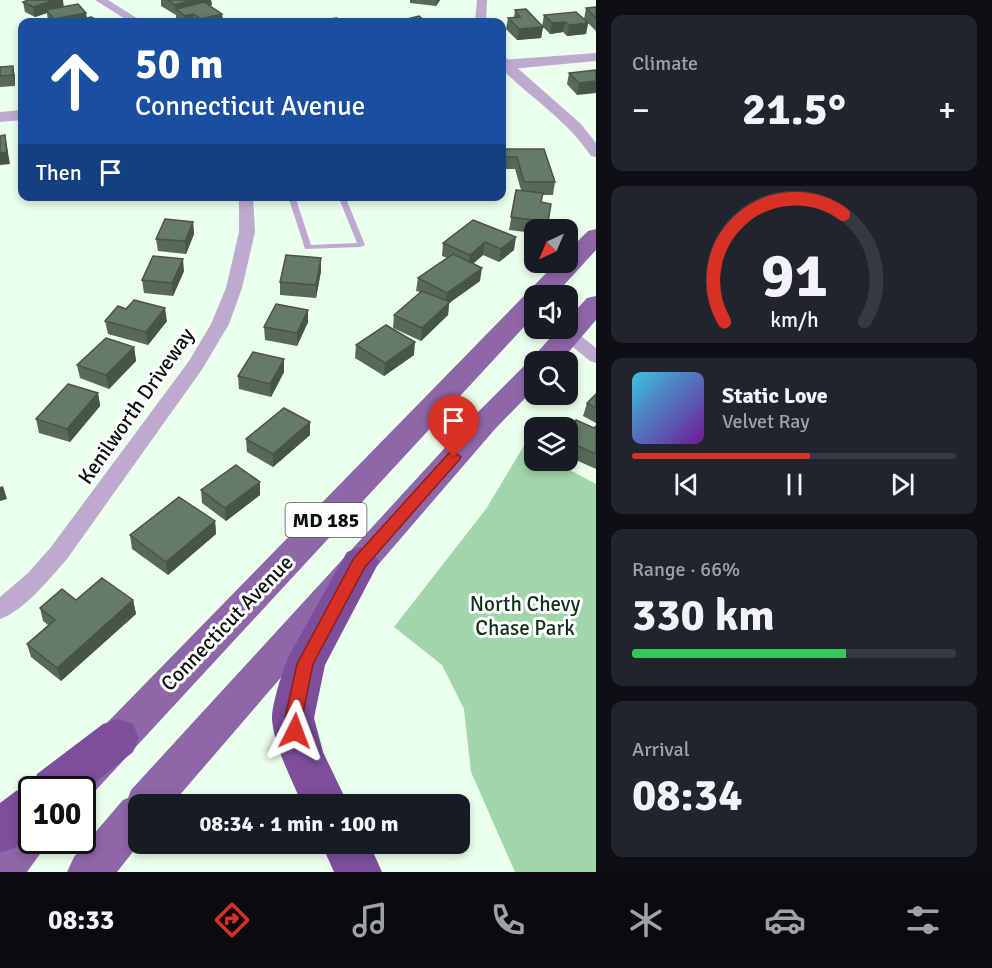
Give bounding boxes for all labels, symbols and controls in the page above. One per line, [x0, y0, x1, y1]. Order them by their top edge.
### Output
text: 50 m [135, 39, 224, 90]
icon: ahead [36, 42, 114, 120]
text: Climate [632, 51, 698, 76]
text: 21.5° [742, 82, 846, 137]
text: Connecticut Avenue [135, 90, 365, 123]
text: − [632, 90, 650, 131]
text: + [938, 90, 956, 131]
icon: arrive [94, 156, 127, 189]
text: Then [36, 159, 82, 186]
north arrow [524, 219, 578, 273]
map controls [524, 219, 578, 471]
text: 91 [760, 237, 828, 314]
button: sound [524, 285, 578, 339]
text: km/h [770, 307, 818, 333]
street label: Kenilworth Driveway [72, 323, 200, 489]
button: search [524, 351, 578, 405]
text: Static Love [722, 382, 828, 409]
pin [428, 395, 479, 457]
icon: arrive [437, 404, 470, 437]
text: Velvet Ray [722, 409, 810, 434]
button: layers [524, 417, 578, 471]
icon: previous [670, 468, 703, 501]
icon: pause [778, 468, 811, 501]
icon: next [886, 468, 919, 501]
road number: MD 185 [286, 503, 366, 537]
street label: Connecticut Avenue [155, 550, 299, 696]
text: Range · 66% [632, 557, 740, 582]
text: 330 km [632, 588, 775, 643]
park label: North Chevy Chase Park [470, 591, 580, 641]
position arrow [263, 699, 327, 763]
text: Arrival [632, 737, 690, 762]
text: 08:34 [632, 768, 742, 823]
speed limit sign: 100 [18, 776, 96, 854]
text: 08:34 · 1 min · 100 m [199, 810, 399, 837]
icon: directions [211, 899, 253, 941]
icon: music [349, 899, 391, 941]
icon: phone [487, 899, 529, 941]
icon: climate [625, 899, 667, 941]
icon: car [764, 899, 806, 941]
icon: filters [902, 899, 944, 941]
text: 08:33 [48, 904, 114, 937]

